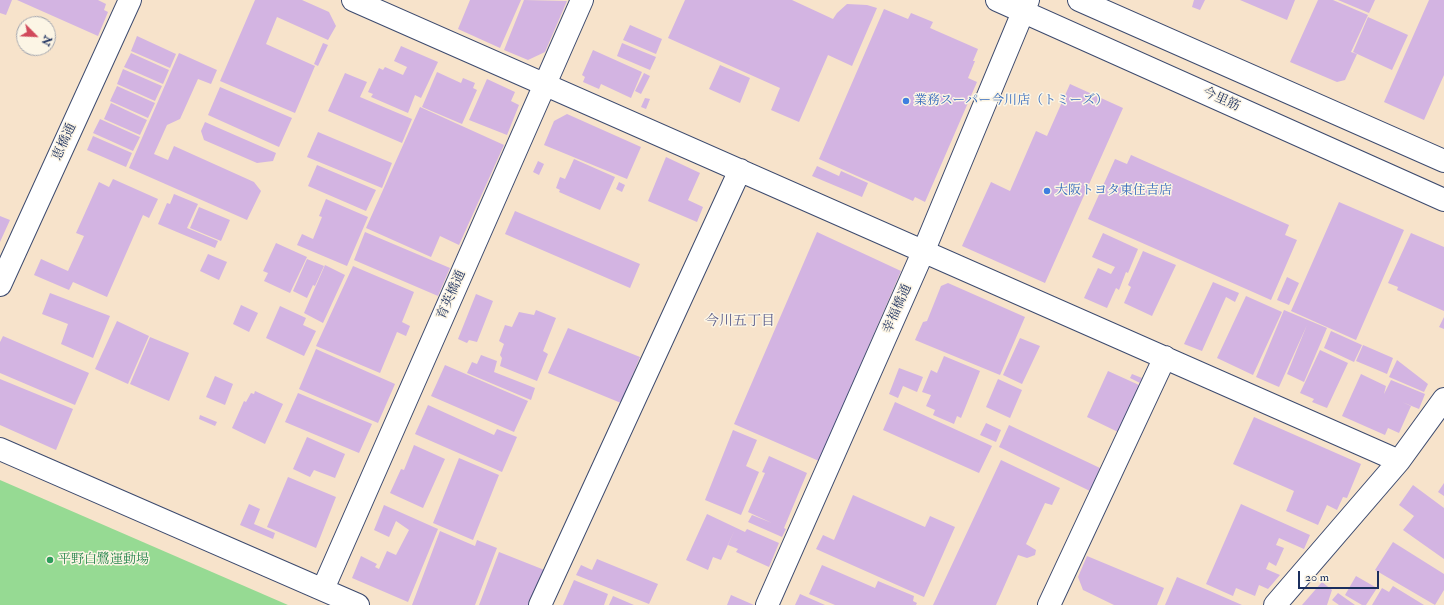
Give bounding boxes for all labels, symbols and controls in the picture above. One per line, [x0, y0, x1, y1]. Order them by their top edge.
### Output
north arrow [16, 16, 56, 56]
text: N [39, 34, 54, 48]
street label: 今里筋 [1200, 85, 1242, 115]
place label: 業務スーパー今川店（トミーズ） [914, 93, 1108, 109]
marker: 業務スーパー今川店（トミーズ） [901, 96, 911, 106]
street label: 恵橋通 [50, 121, 80, 163]
place label: 大阪トヨタ東住吉店 [1055, 183, 1172, 199]
marker: 大阪トヨタ東住吉店 [1042, 186, 1052, 196]
street label: 育英橋通 [434, 268, 470, 322]
street label: 幸福橋通 [880, 282, 916, 336]
district label: 今川五丁目 [705, 314, 775, 330]
place label: 平野白鷺運動場 [58, 552, 149, 568]
marker: 平野白鷺運動場 [45, 555, 55, 565]
scale bar [1300, 563, 1381, 589]
text: 20 m [1305, 570, 1329, 585]

